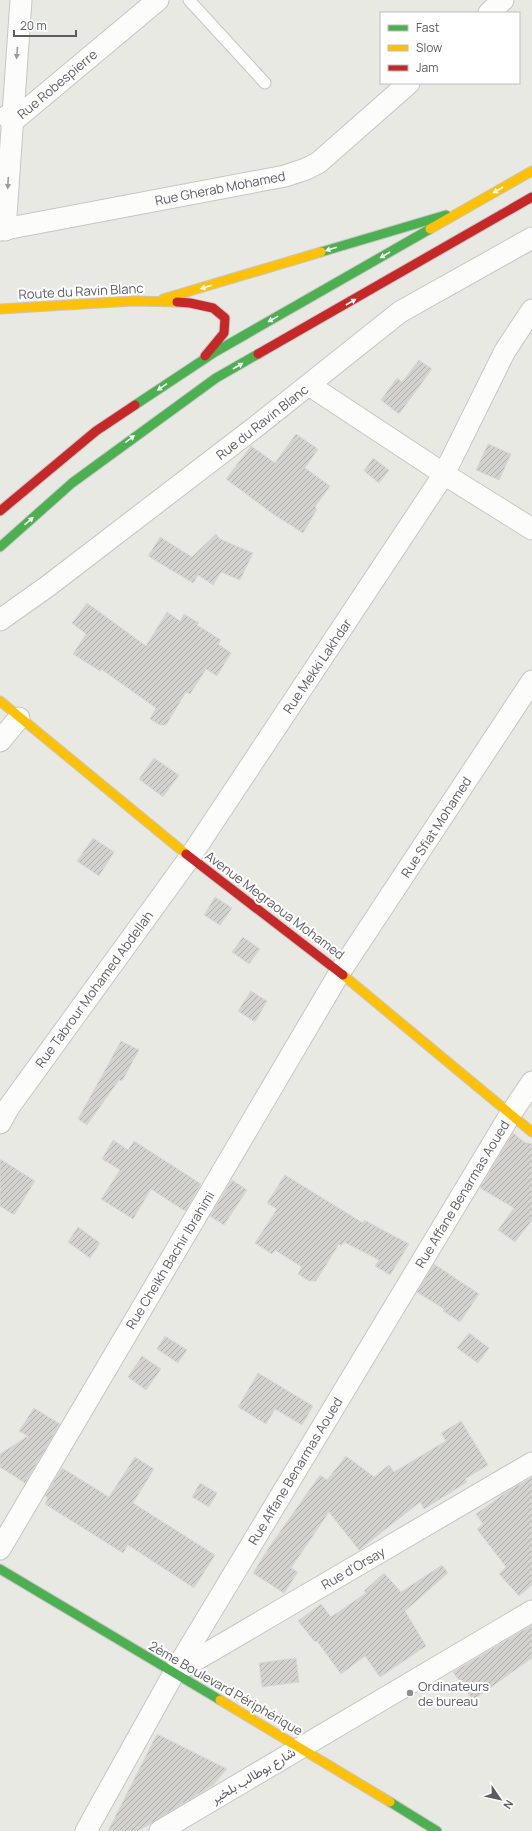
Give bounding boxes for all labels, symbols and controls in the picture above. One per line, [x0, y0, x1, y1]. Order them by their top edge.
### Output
scale bar [14, 12, 76, 38]
legend [380, 12, 520, 84]
text: 20 m [20, 17, 47, 34]
text: Fast [416, 19, 440, 36]
text: Slow [416, 39, 442, 56]
street label: Rue Robespierre [13, 45, 101, 123]
one-way arrow [14, 47, 21, 59]
text: Jam [416, 59, 438, 76]
street label: Rue Gherab Mohamed [153, 167, 287, 209]
one-way arrow [5, 176, 11, 189]
one-way arrow [492, 186, 504, 193]
one-way arrow [325, 246, 337, 252]
one-way arrow [379, 251, 391, 258]
street label: Route du Ravin Blanc [18, 279, 144, 303]
one-way arrow [200, 284, 212, 290]
one-way arrow [345, 298, 357, 305]
one-way arrow [267, 316, 278, 323]
one-way arrow [232, 362, 244, 369]
street label: Rue du Ravin Blanc [212, 380, 312, 464]
one-way arrow [157, 383, 167, 391]
one-way arrow [125, 435, 136, 443]
one-way arrow [24, 516, 34, 525]
street label: Rue Mekki Lakhdar [279, 615, 356, 717]
street label: Rue Sfiat Mohamed [397, 773, 475, 881]
street label: Avenue Megraoua Mohamed [202, 847, 348, 963]
street label: Rue Tabrour Mohamed Abdellah [31, 907, 157, 1071]
street label: Rue Affane Benarmas Aoued [411, 1117, 513, 1271]
street label: Rue Cheikh Bachir Ibrahimi [122, 1188, 218, 1332]
street label: Rue Affane Benarmas Aoued [244, 1394, 346, 1548]
street label: Rue d'Orsay [318, 1542, 388, 1594]
street label: 2ème Boulevard Périphérique [146, 1636, 307, 1740]
place label: Ordinateurs de bureau [418, 1677, 489, 1710]
marker: Ordinateurs de bureau [405, 1688, 415, 1698]
street label: شارع بوطالب بلخير [207, 1743, 299, 1809]
north arrow [480, 1779, 520, 1819]
text: N [500, 1797, 517, 1812]

